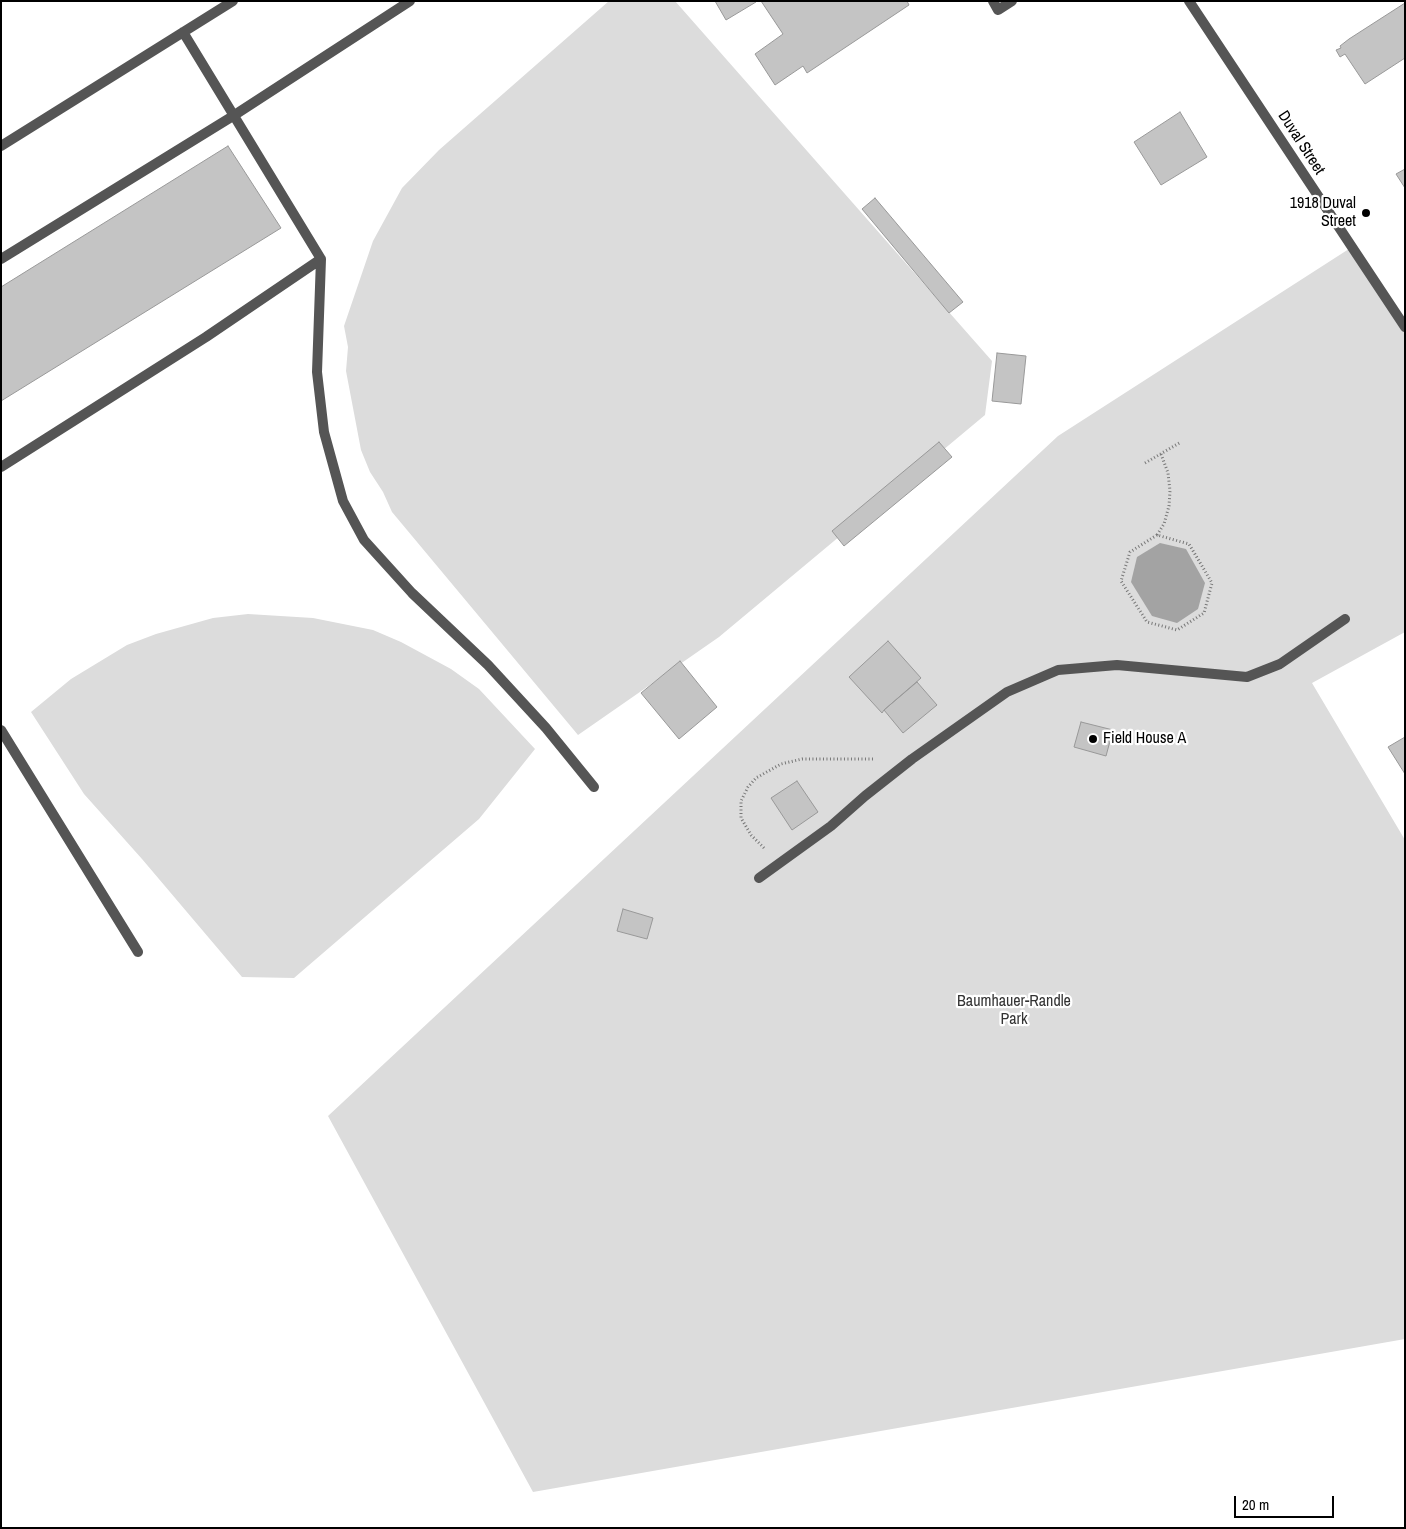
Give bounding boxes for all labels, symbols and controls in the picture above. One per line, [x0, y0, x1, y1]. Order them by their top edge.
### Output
street label: Duval Street [1273, 107, 1329, 179]
place label: 1918 Duval Street [1290, 194, 1356, 232]
marker: 1918 Duval Street [1360, 207, 1372, 219]
place label: Field House A [1103, 729, 1186, 749]
marker: Field House A [1087, 733, 1099, 745]
park label: Baumhauer-Randle Park [957, 992, 1071, 1030]
scale bar [1236, 1486, 1336, 1518]
text: 20 m [1242, 1494, 1269, 1515]

